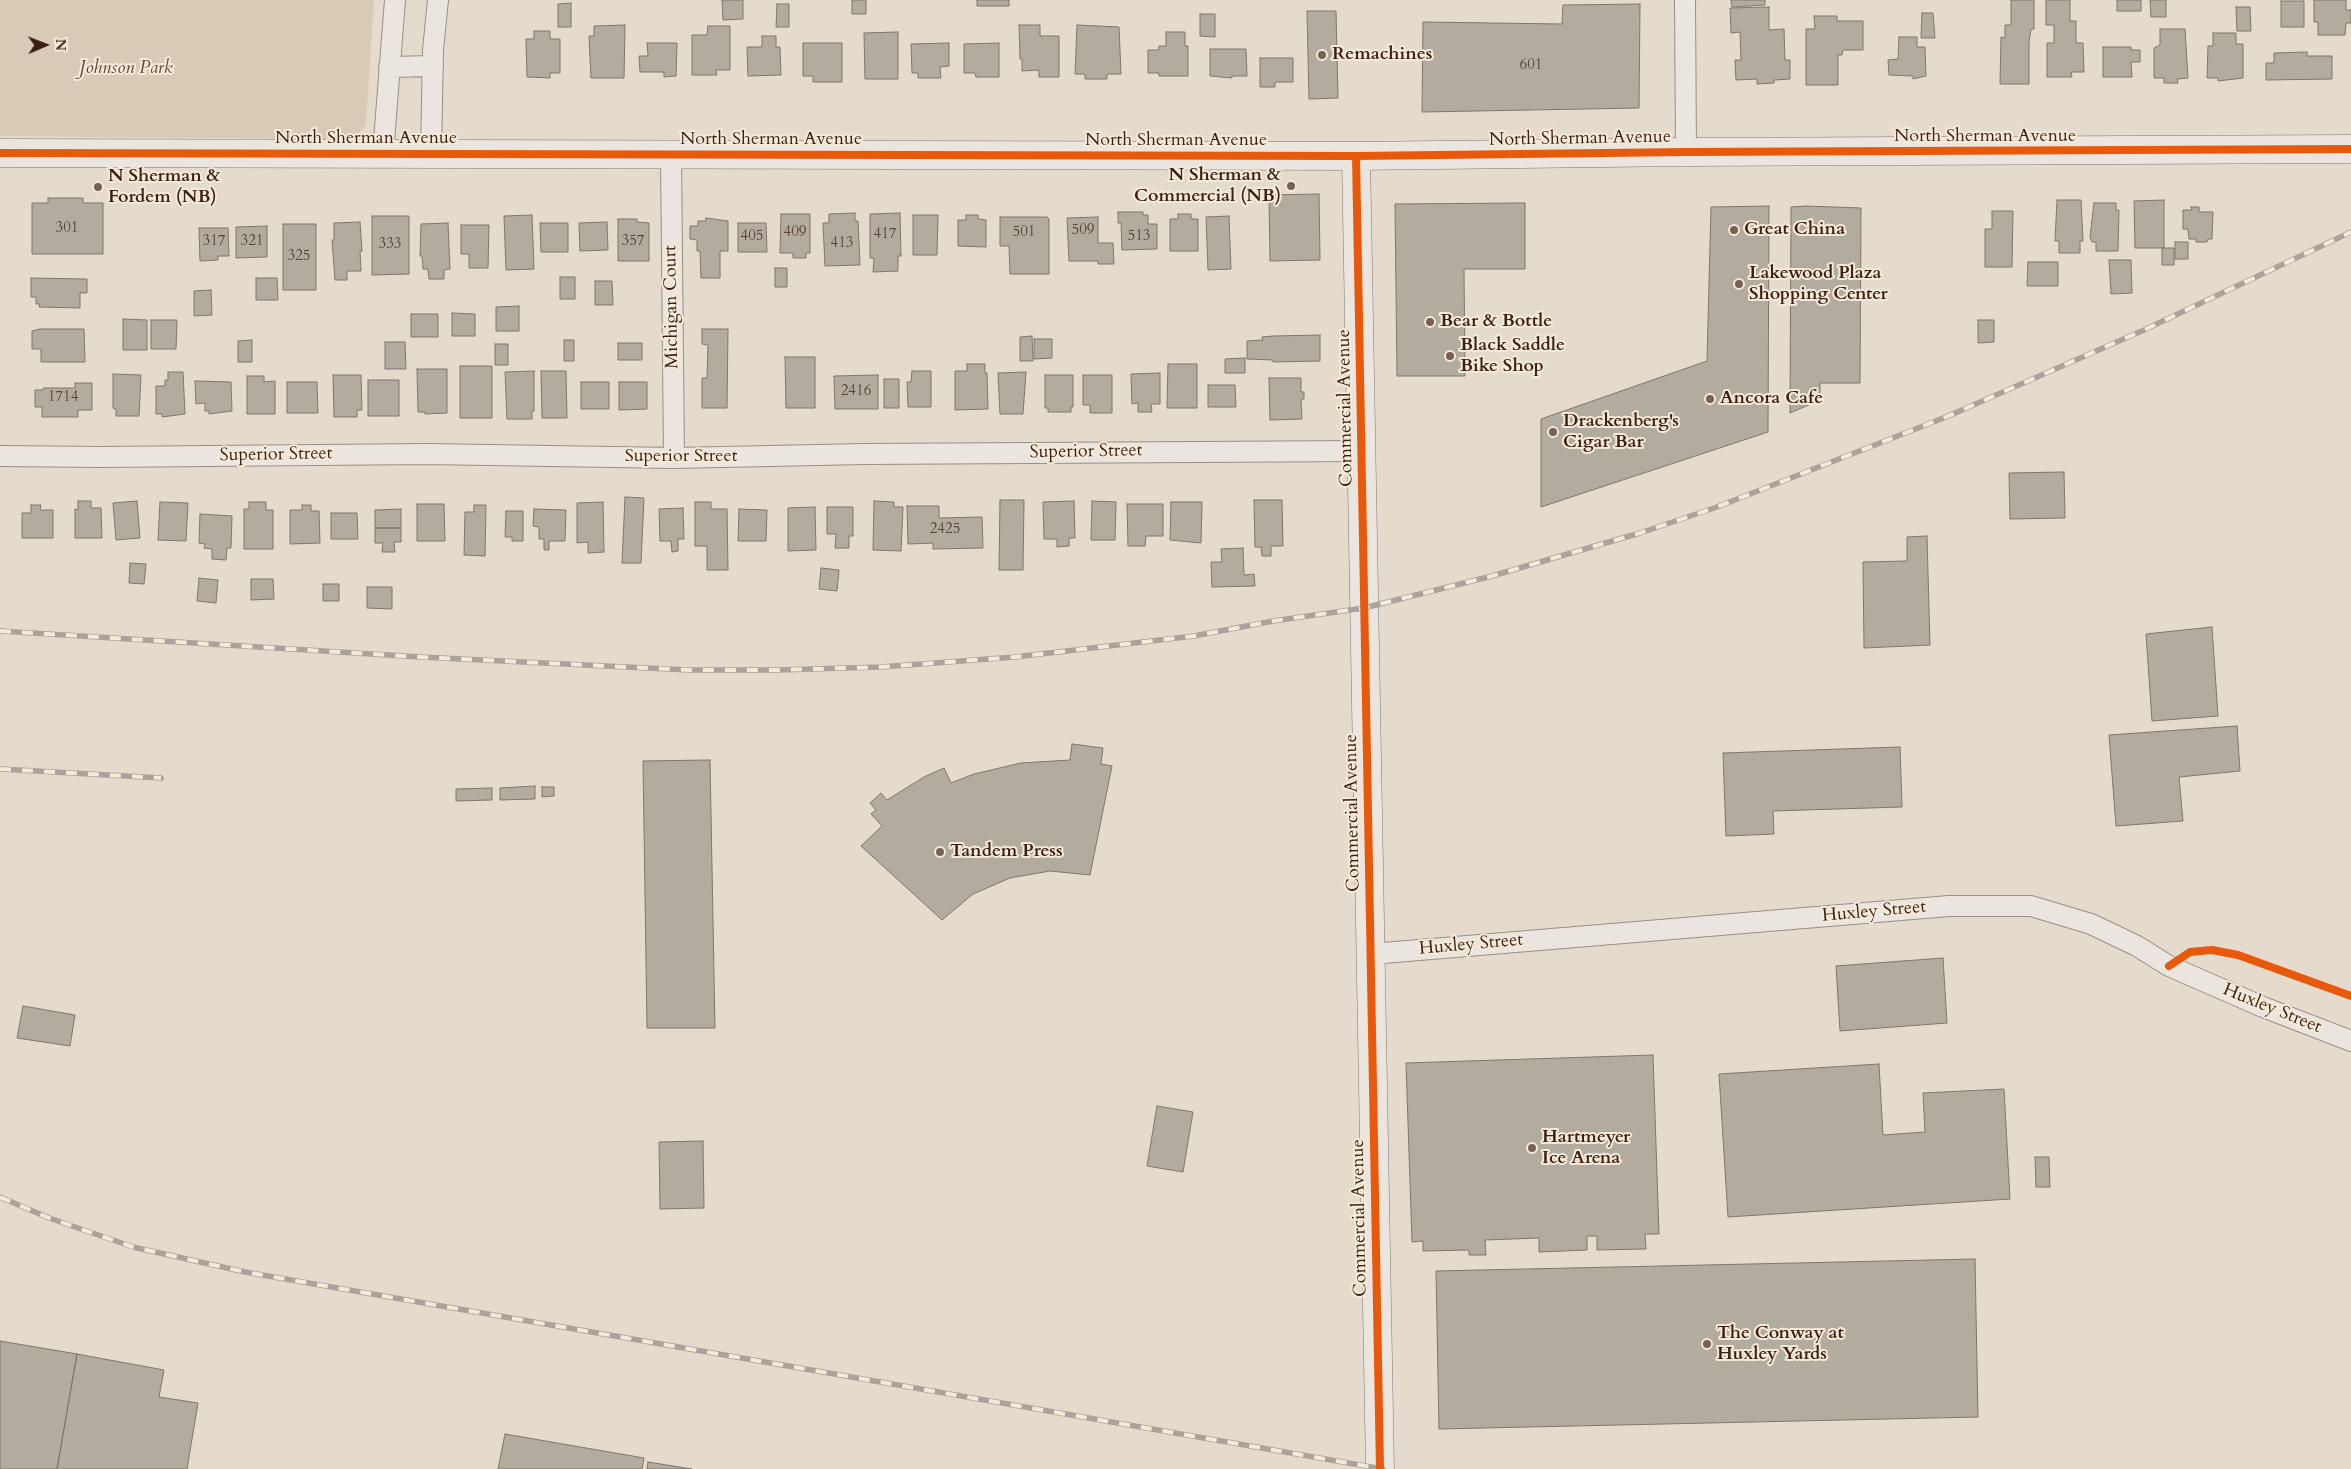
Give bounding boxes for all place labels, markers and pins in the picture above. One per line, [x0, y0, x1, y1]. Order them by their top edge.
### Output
place label: Remachines [1332, 44, 1432, 66]
marker: Remachines [1316, 49, 1328, 61]
place label: N Sherman & Commercial (NB) [1134, 165, 1281, 208]
place label: N Sherman & Fordem (NB) [108, 166, 221, 208]
marker: N Sherman & Commercial (NB) [1285, 180, 1297, 192]
marker: N Sherman & Fordem (NB) [92, 181, 104, 193]
place label: Great China [1744, 219, 1845, 241]
marker: Great China [1728, 224, 1740, 236]
place label: Lakewood Plaza Shopping Center [1749, 263, 1888, 306]
marker: Lakewood Plaza Shopping Center [1733, 278, 1745, 290]
place label: Bear & Bottle [1440, 311, 1552, 333]
marker: Bear & Bottle [1424, 316, 1436, 328]
place label: Black Saddle Bike Shop [1460, 335, 1565, 378]
marker: Black Saddle Bike Shop [1444, 350, 1456, 362]
place label: Ancora Cafe [1720, 388, 1823, 410]
marker: Ancora Cafe [1704, 393, 1716, 405]
place label: Drackenberg's Cigar Bar [1563, 411, 1679, 454]
marker: Drackenberg's Cigar Bar [1547, 426, 1559, 438]
place label: Tandem Press [950, 841, 1063, 863]
marker: Tandem Press [934, 846, 946, 858]
place label: Hartmeyer Ice Arena [1542, 1127, 1630, 1170]
marker: Hartmeyer Ice Arena [1526, 1142, 1538, 1154]
place label: The Conway at Huxley Yards [1717, 1323, 1844, 1366]
marker: The Conway at Huxley Yards [1701, 1338, 1713, 1350]

